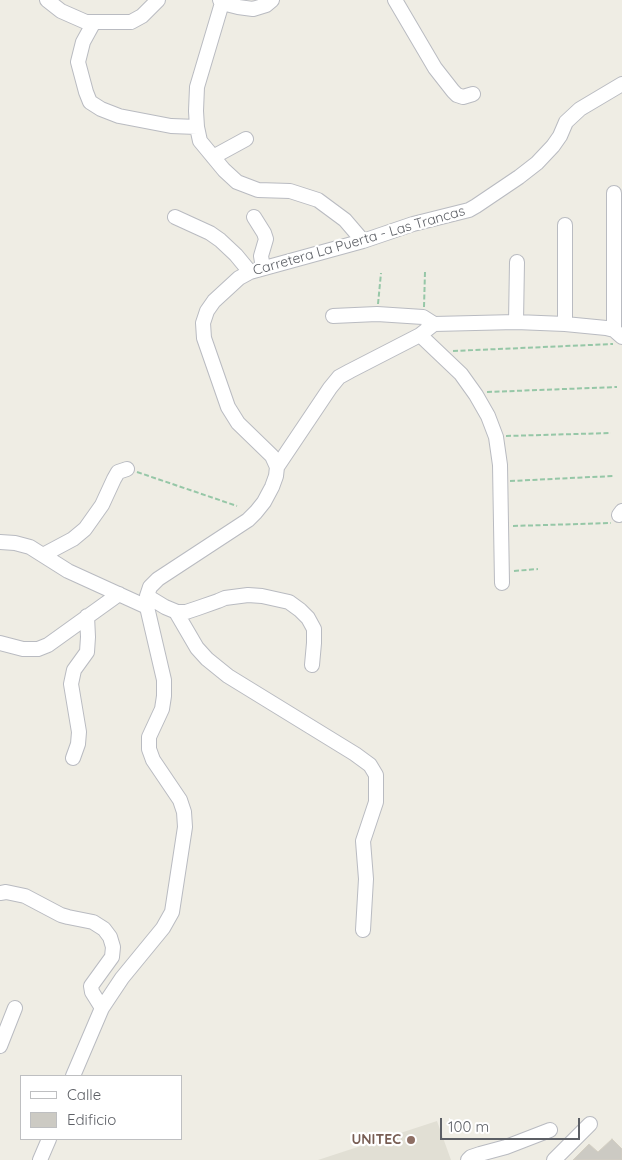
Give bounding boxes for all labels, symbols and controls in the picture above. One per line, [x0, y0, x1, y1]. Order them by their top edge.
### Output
street label: Carretera La Puerta - Las Trancas [251, 203, 467, 279]
legend [20, 1075, 182, 1140]
text: Calle [67, 1085, 101, 1104]
scale bar [442, 1108, 582, 1140]
text: Edificio [67, 1110, 116, 1129]
text: 100 m [448, 1117, 489, 1136]
place label: UNITEC [351, 1132, 401, 1148]
marker: UNITEC [405, 1134, 417, 1146]

